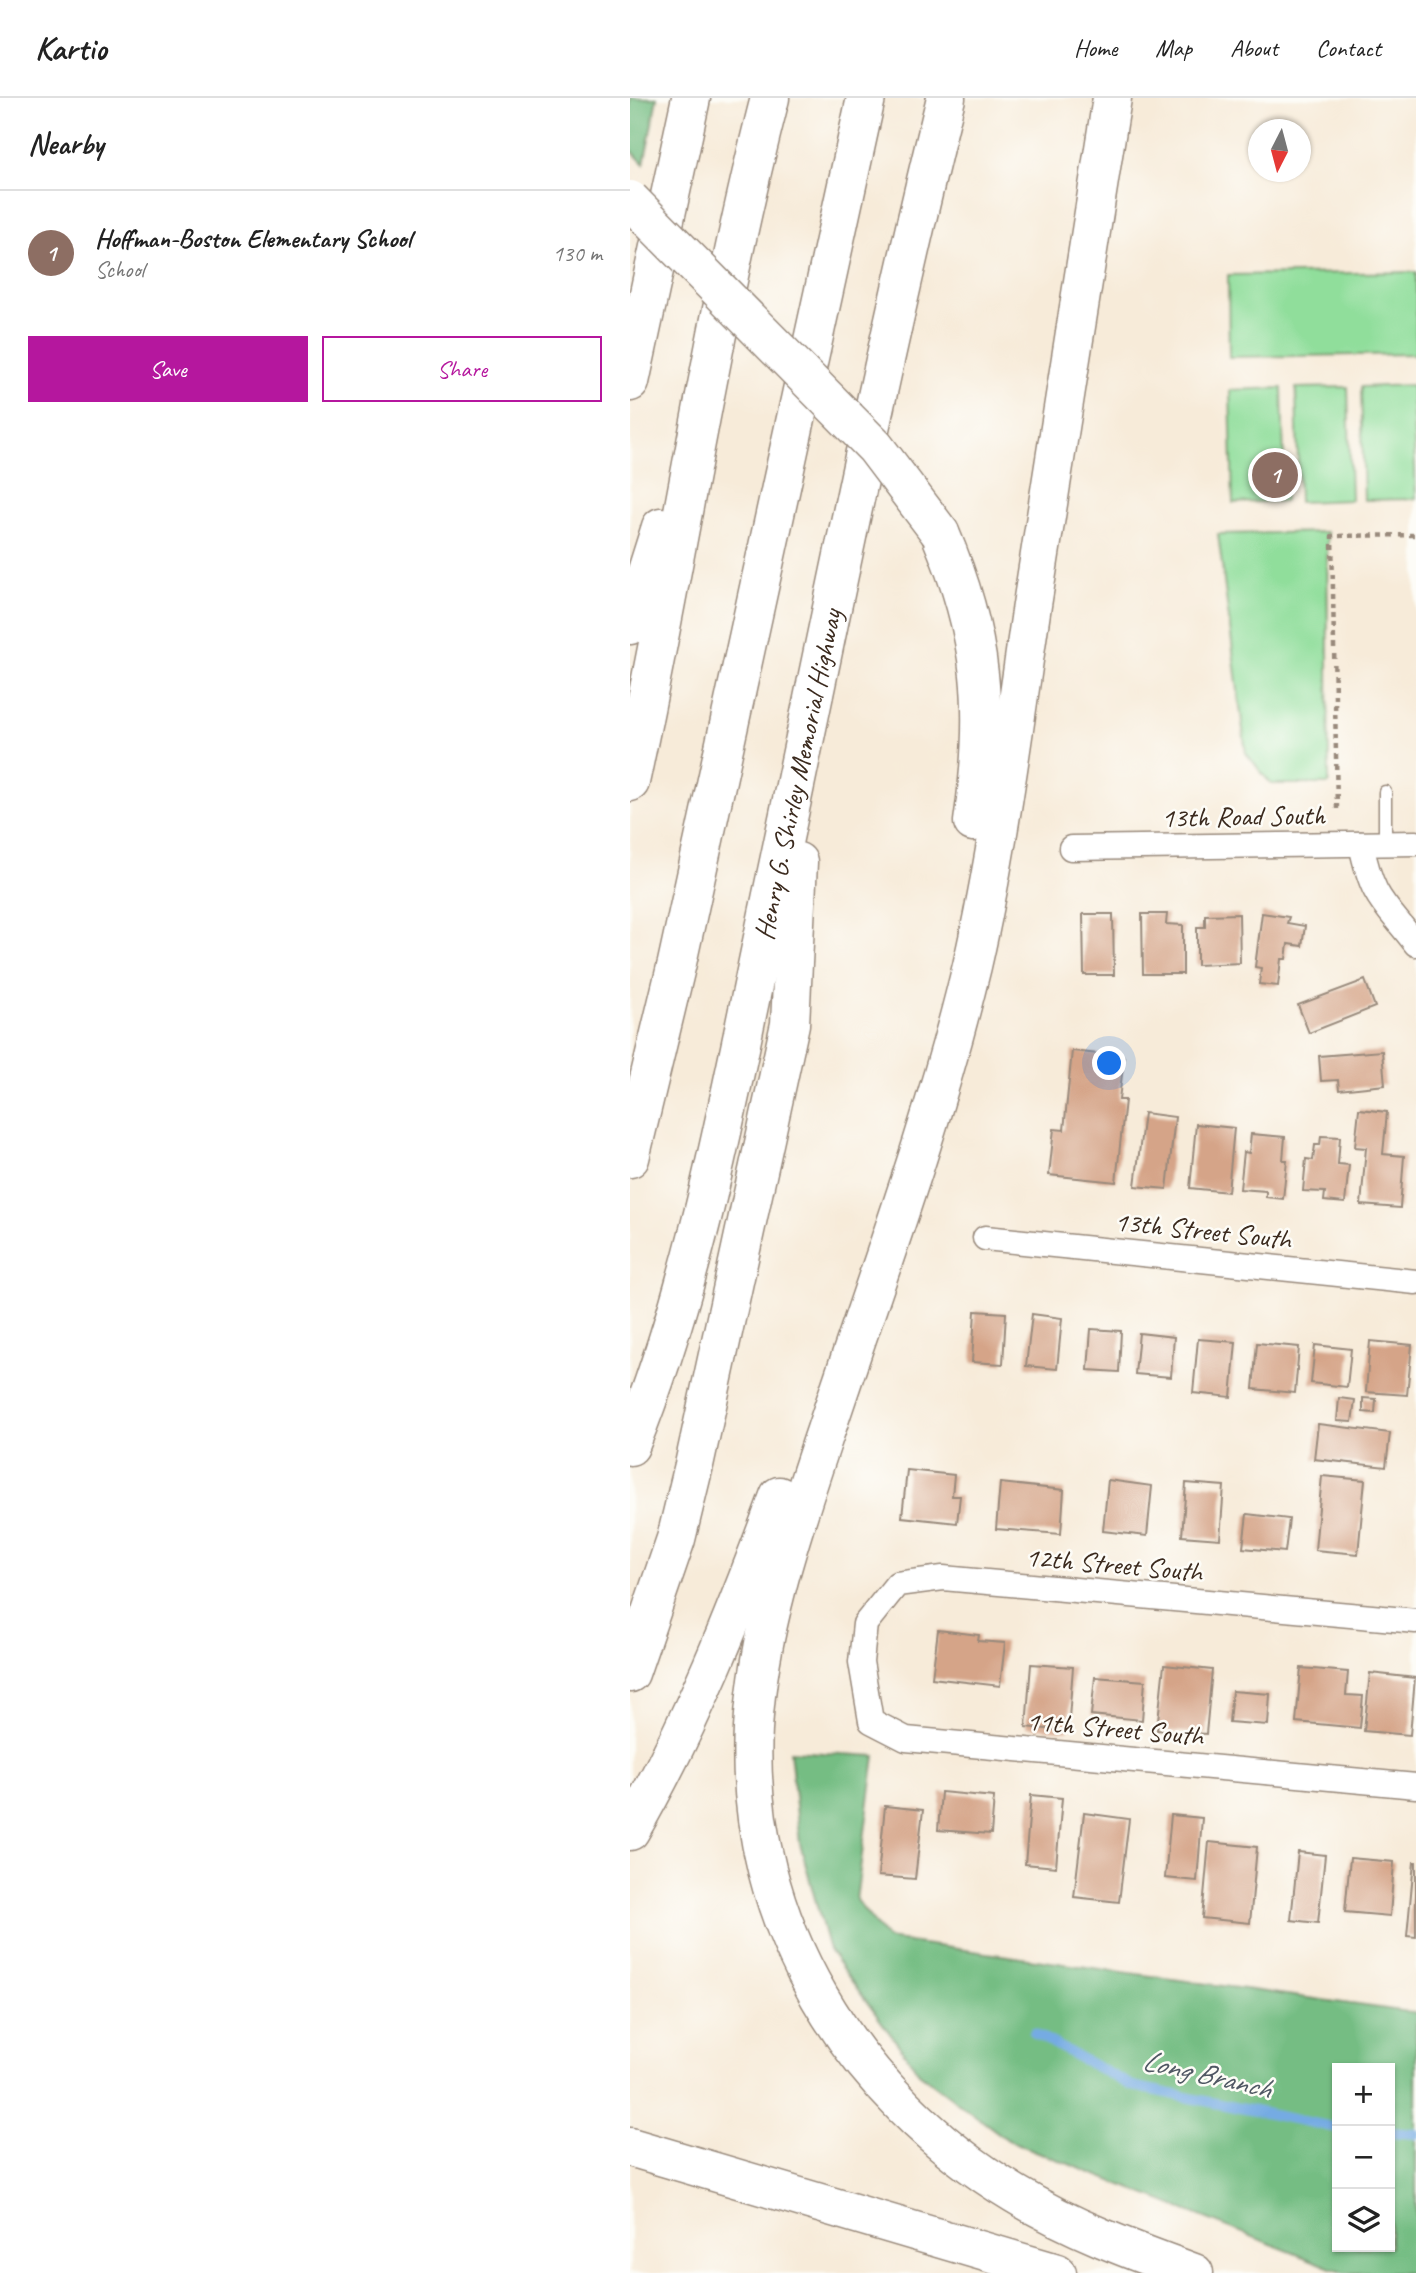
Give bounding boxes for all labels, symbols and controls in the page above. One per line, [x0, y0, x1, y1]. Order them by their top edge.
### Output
text: Kartio [35, 27, 106, 69]
text: Home [1074, 33, 1117, 63]
text: Map [1155, 33, 1192, 63]
text: About [1230, 33, 1278, 63]
text: Contact [1316, 33, 1381, 63]
north arrow [1248, 119, 1311, 182]
text: Nearby [28, 125, 104, 163]
text: Hoffman-Boston Elementary School [95, 222, 411, 255]
text: 1 [46, 239, 56, 268]
text: 130 m [553, 239, 602, 268]
text: School [95, 255, 144, 284]
button: Save [28, 336, 308, 402]
button: Share [322, 336, 602, 402]
pin: 1 [1252, 449, 1298, 501]
street label: Henry G. Shirley Memorial Highway [746, 604, 849, 943]
street label: 13th Road South [1161, 797, 1326, 835]
your location [1092, 1046, 1126, 1080]
street label: 13th Street South [1113, 1203, 1295, 1257]
street label: 12th Street South [1024, 1539, 1206, 1589]
street label: 11th Street South [1025, 1703, 1207, 1753]
water label: Long Branch [1139, 2041, 1277, 2108]
map controls [1332, 2063, 1395, 2252]
button: + [1332, 2063, 1395, 2126]
button: − [1332, 2126, 1395, 2189]
button: layers [1332, 2189, 1395, 2252]

